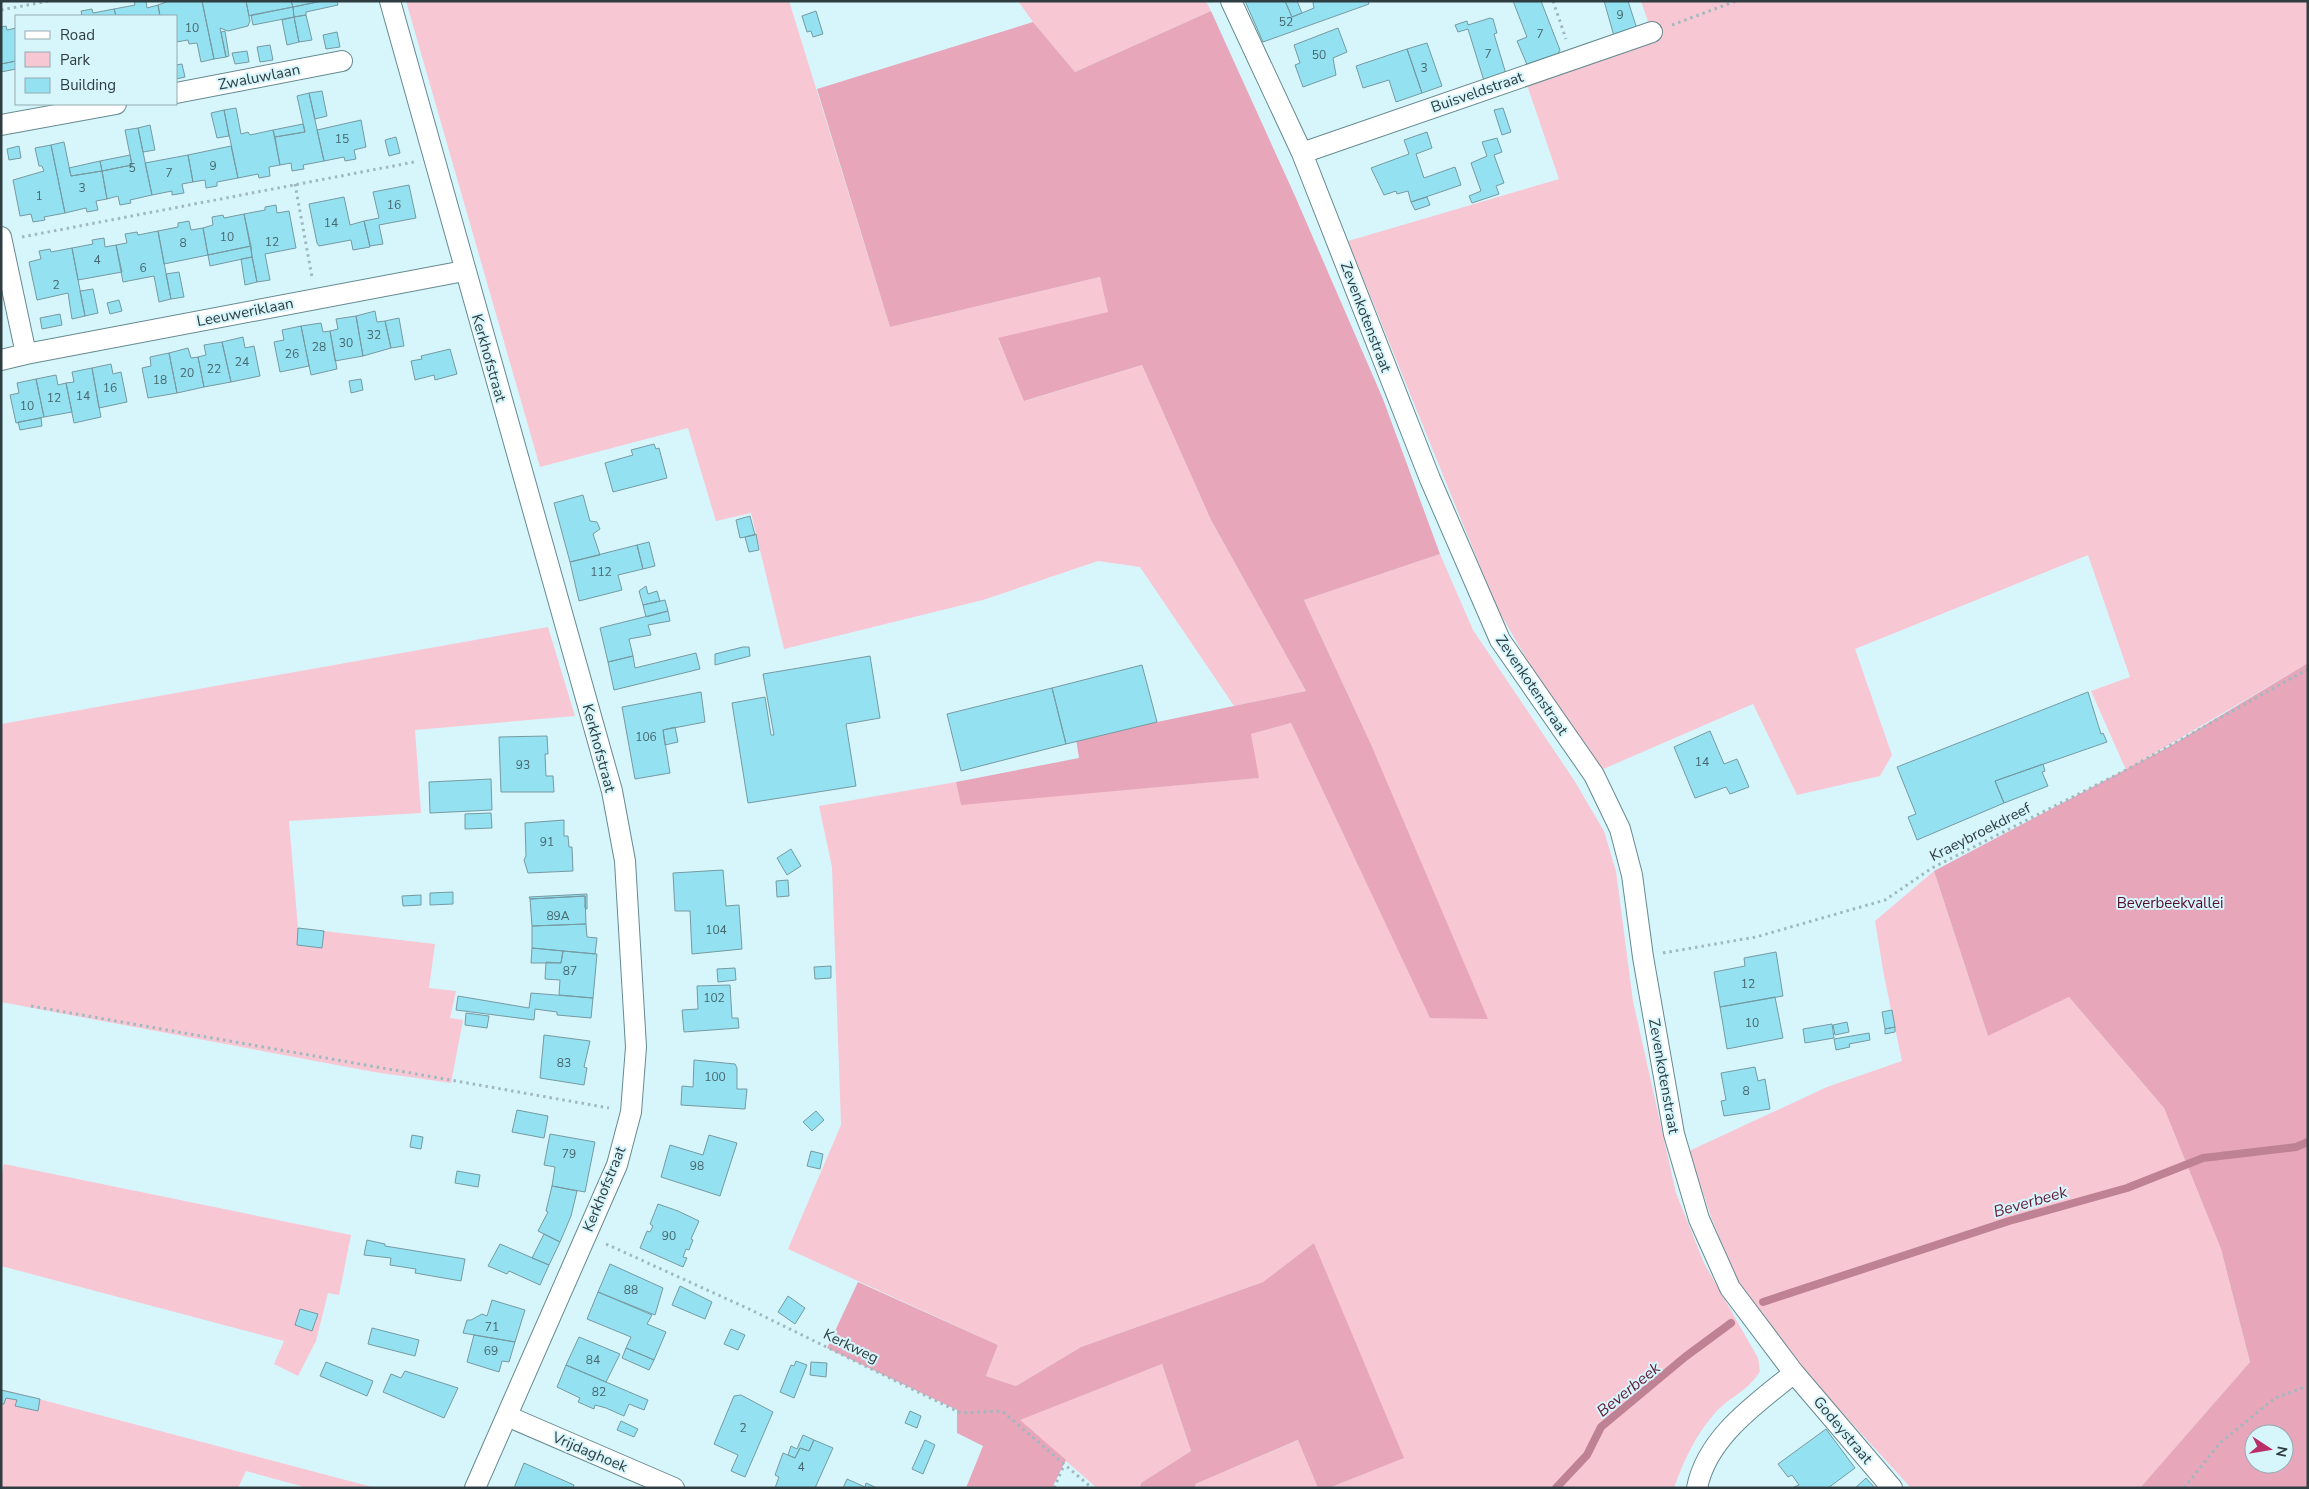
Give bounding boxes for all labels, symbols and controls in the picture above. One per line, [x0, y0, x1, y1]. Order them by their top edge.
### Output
house number: 9 [1616, 7, 1624, 23]
house number: 52 [1279, 14, 1293, 30]
legend [15, 15, 178, 105]
house number: 10 [185, 20, 199, 36]
text: Road [60, 25, 95, 45]
house number: 7 [1536, 26, 1544, 42]
house number: 7 [1484, 46, 1492, 62]
house number: 50 [1312, 47, 1326, 63]
text: Park [60, 50, 90, 70]
street label: Zwaluwlaan [216, 59, 302, 95]
house number: 3 [1420, 60, 1428, 76]
street label: Buisveldstraat [1428, 67, 1527, 117]
text: Building [60, 75, 116, 95]
house number: 15 [335, 131, 349, 147]
house number: 9 [209, 158, 217, 174]
house number: 5 [128, 160, 136, 176]
house number: 7 [165, 165, 173, 181]
house number: 3 [78, 180, 86, 196]
house number: 1 [35, 188, 43, 204]
house number: 16 [387, 197, 401, 213]
house number: 14 [324, 215, 338, 231]
house number: 10 [220, 229, 234, 245]
house number: 12 [265, 234, 279, 250]
house number: 8 [179, 235, 187, 251]
house number: 4 [93, 252, 101, 268]
street label: Zevenkotenstraat [1336, 259, 1397, 376]
house number: 6 [139, 260, 147, 276]
house number: 2 [52, 277, 60, 293]
street label: Leeuweriklaan [195, 293, 295, 331]
street label: Kerkhofstraat [467, 312, 511, 405]
house number: 32 [367, 327, 381, 343]
house number: 30 [339, 335, 353, 351]
house number: 28 [312, 339, 326, 355]
house number: 26 [285, 346, 299, 362]
house number: 24 [235, 354, 249, 370]
house number: 22 [207, 361, 221, 377]
house number: 20 [180, 365, 194, 381]
house number: 18 [153, 372, 167, 388]
house number: 16 [103, 380, 117, 396]
house number: 14 [76, 388, 90, 404]
house number: 12 [47, 390, 61, 406]
house number: 10 [20, 398, 34, 414]
house number: 112 [590, 564, 612, 580]
street label: Zevenkotenstraat [1491, 631, 1573, 740]
street label: Kerkhofstraat [578, 702, 621, 795]
house number: 106 [635, 729, 657, 745]
house number: 14 [1695, 754, 1709, 770]
house number: 93 [516, 757, 530, 773]
street label: Kraeybroekdreef [1926, 797, 2035, 866]
house number: 91 [540, 834, 554, 850]
park label: Beverbeekvallei [2117, 893, 2223, 913]
house number: 89A [546, 908, 570, 924]
house number: 104 [705, 922, 727, 938]
house number: 87 [563, 963, 577, 979]
house number: 12 [1741, 976, 1755, 992]
house number: 102 [703, 990, 725, 1006]
house number: 10 [1745, 1015, 1759, 1031]
street label: Zevenkotenstraat [1644, 1017, 1684, 1136]
house number: 83 [557, 1055, 571, 1071]
house number: 100 [704, 1069, 726, 1085]
house number: 8 [1742, 1083, 1750, 1099]
street label: Kerkhofstraat [578, 1143, 631, 1235]
house number: 79 [562, 1146, 576, 1162]
house number: 98 [690, 1158, 704, 1174]
water label: Beverbeek [1991, 1181, 2071, 1223]
house number: 90 [662, 1228, 676, 1244]
house number: 88 [624, 1282, 638, 1298]
house number: 71 [485, 1319, 499, 1335]
street label: Kerkweg [820, 1324, 882, 1368]
house number: 69 [484, 1343, 498, 1359]
house number: 84 [586, 1352, 600, 1368]
water label: Beverbeek [1592, 1357, 1666, 1422]
house number: 82 [592, 1384, 606, 1400]
street label: Godeystraat [1809, 1392, 1878, 1469]
house number: 2 [739, 1420, 747, 1436]
north arrow [2244, 1424, 2294, 1474]
street label: Vrijdaghoek [548, 1427, 631, 1477]
text: N [2271, 1444, 2292, 1459]
house number: 4 [797, 1459, 805, 1475]

